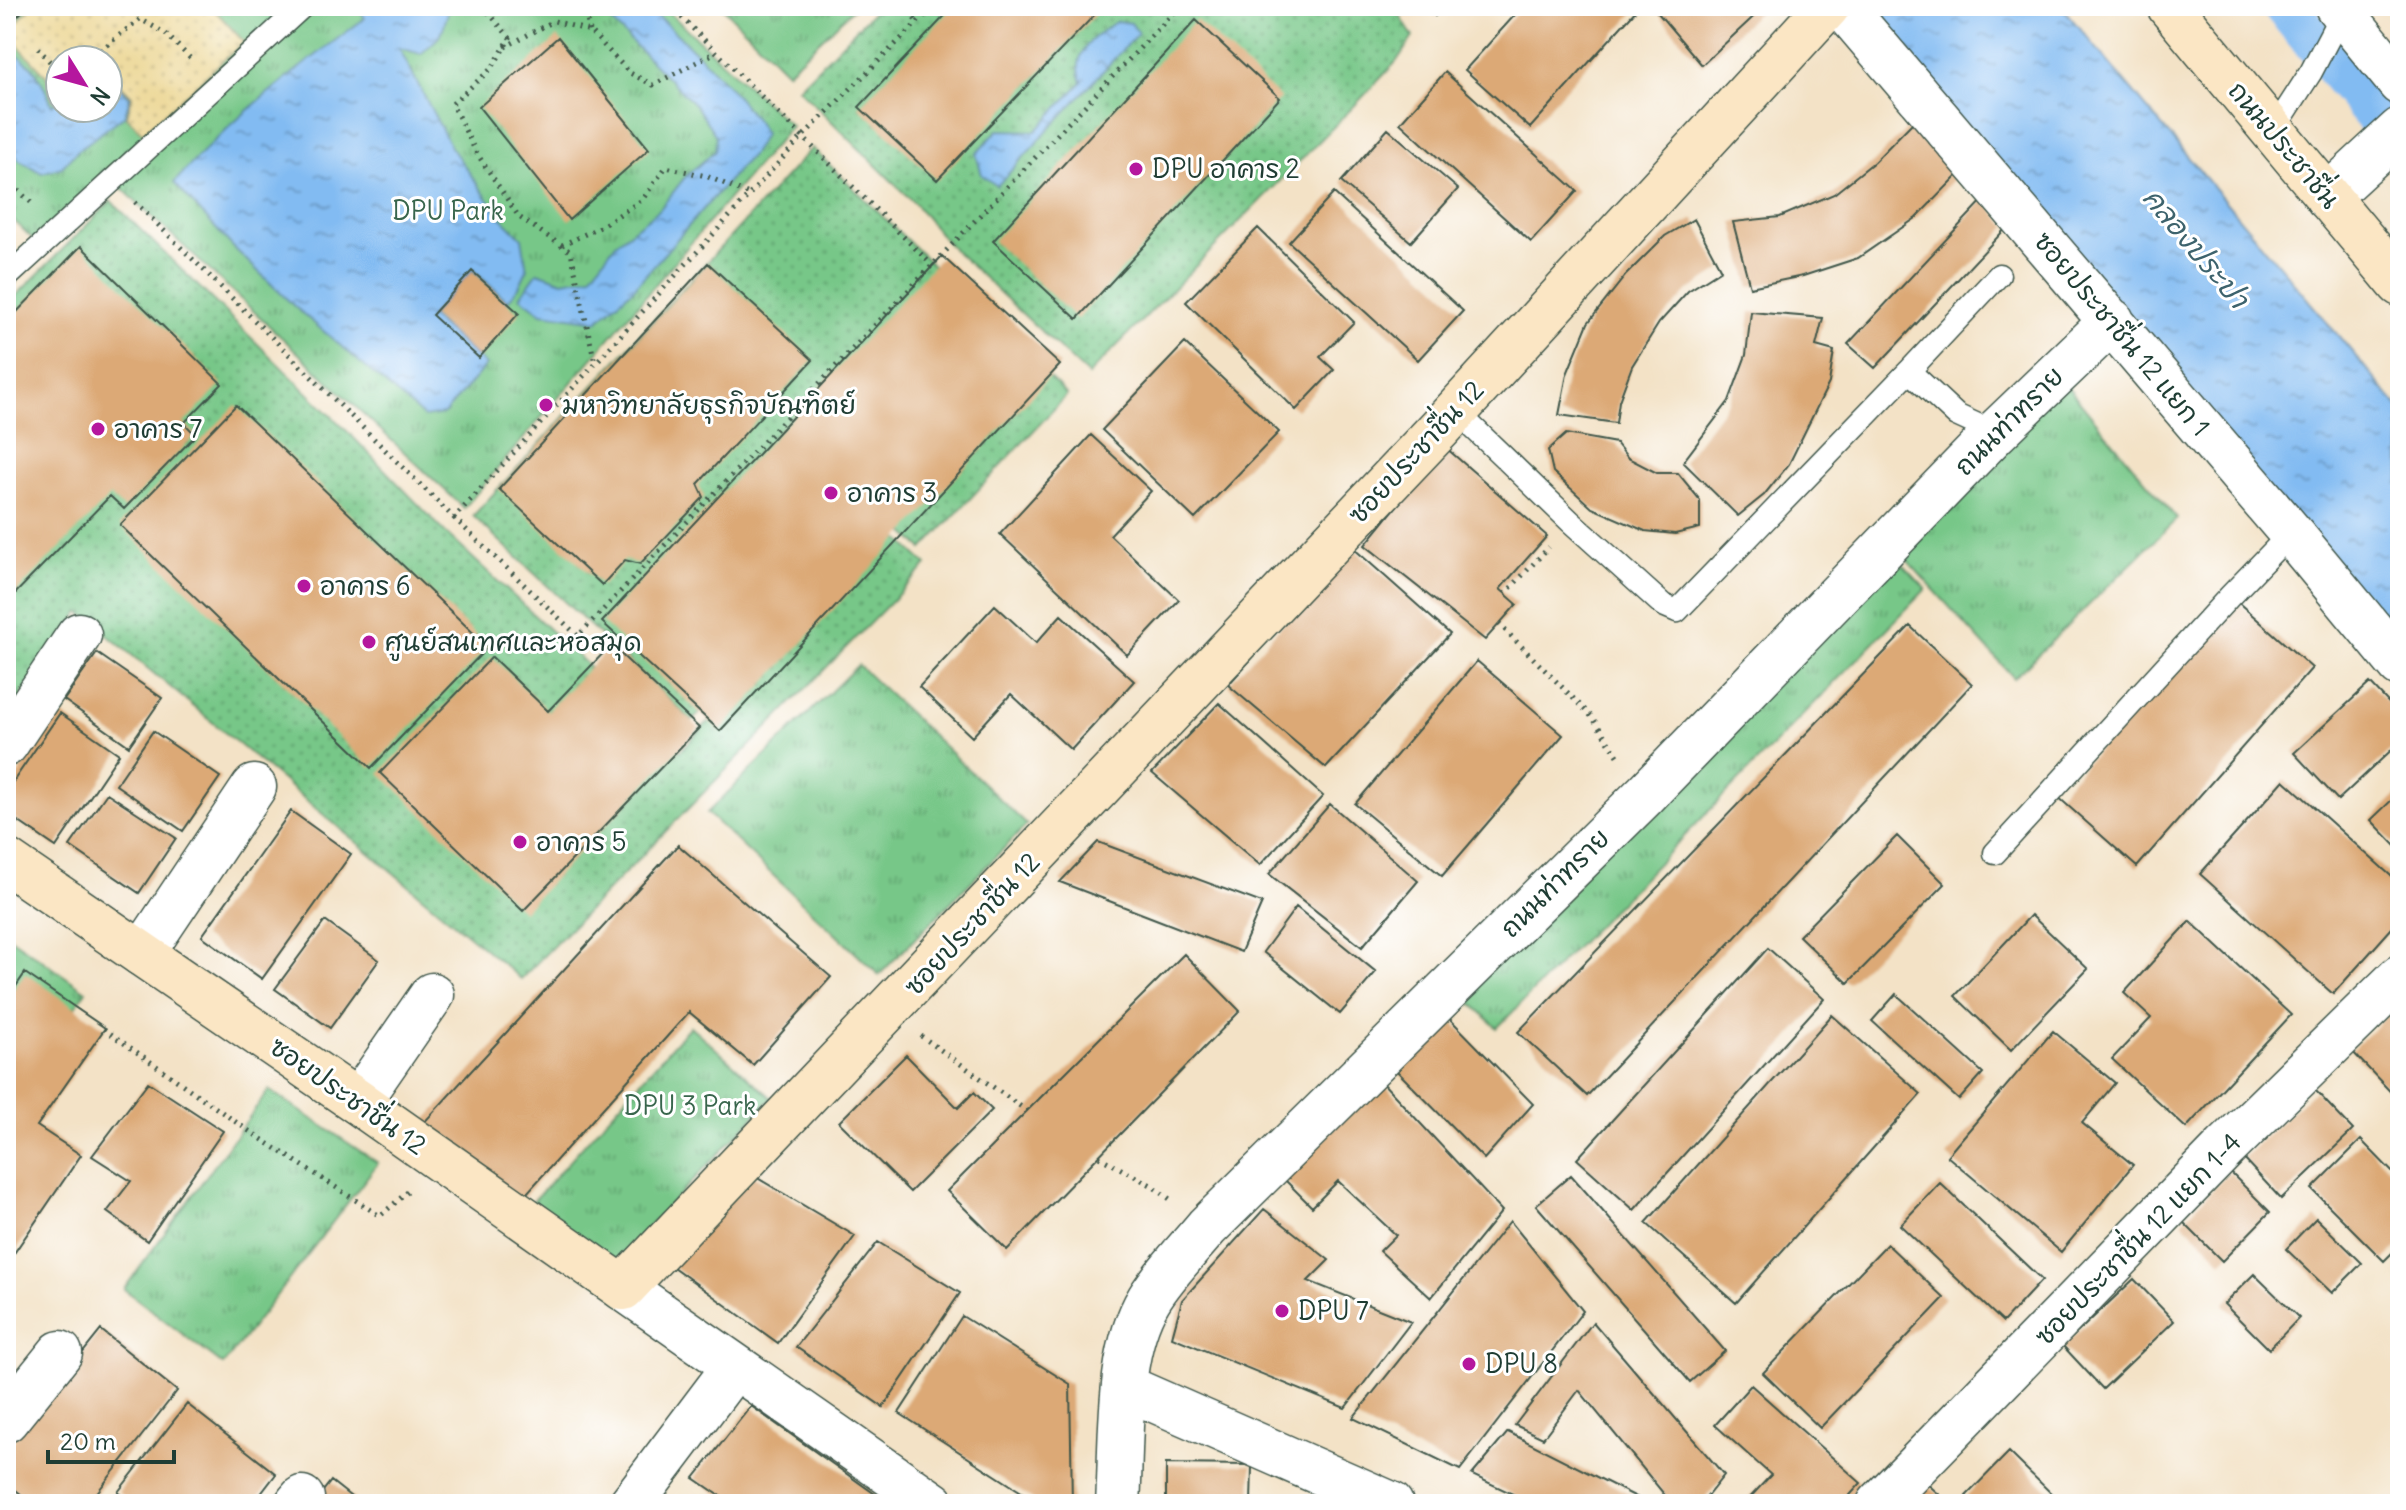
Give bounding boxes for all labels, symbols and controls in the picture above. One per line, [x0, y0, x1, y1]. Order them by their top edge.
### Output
north arrow [44, 44, 124, 124]
street label: ถนนประชาชื่น [2222, 70, 2353, 215]
text: N [84, 82, 116, 111]
place label: DPU อาคาร 2 [1152, 152, 1300, 185]
marker: DPU อาคาร 2 [1127, 160, 1145, 178]
water label: คลองประปา [2135, 181, 2258, 317]
park label: DPU Park [392, 194, 504, 227]
street label: ซอยประชาชื่น 12 แยก 1 [2027, 220, 2223, 442]
street label: ถนนท่าทราย [1947, 359, 2070, 482]
street label: ซอยประชาชื่น 12 [1336, 369, 1490, 530]
place label: มหาวิทยาลัยธุรกิจบัณฑิตย์ [562, 388, 856, 424]
marker: มหาวิทยาลัยธุรกิจบัณฑิตย์ [537, 396, 555, 414]
place label: อาคาร 7 [114, 412, 202, 445]
marker: อาคาร 7 [89, 420, 107, 438]
place label: อาคาร 3 [847, 476, 937, 509]
marker: อาคาร 3 [822, 484, 840, 502]
place label: อาคาร 6 [320, 569, 410, 602]
marker: อาคาร 6 [295, 577, 313, 595]
place label: ศูนย์สนเทศและหอสมุด [385, 625, 642, 661]
marker: ศูนย์สนเทศและหอสมุด [360, 633, 378, 651]
street label: ถนนท่าทราย [1493, 821, 1616, 944]
place label: อาคาร 5 [536, 825, 626, 858]
marker: อาคาร 5 [511, 833, 529, 851]
street label: ซอยประชาชื่น 12 [892, 841, 1046, 1002]
street label: ซอยประชาชื่น 12 [264, 1024, 437, 1162]
park label: DPU 3 Park [624, 1089, 756, 1122]
street label: ซอยประชาชื่น 12 แยก 1-4 [2023, 1121, 2248, 1352]
place label: DPU 7 [1298, 1294, 1369, 1327]
marker: DPU 7 [1273, 1302, 1291, 1320]
place label: DPU 8 [1485, 1347, 1558, 1380]
marker: DPU 8 [1460, 1355, 1478, 1373]
scale bar [48, 1414, 174, 1464]
text: 20 m [60, 1426, 116, 1456]

